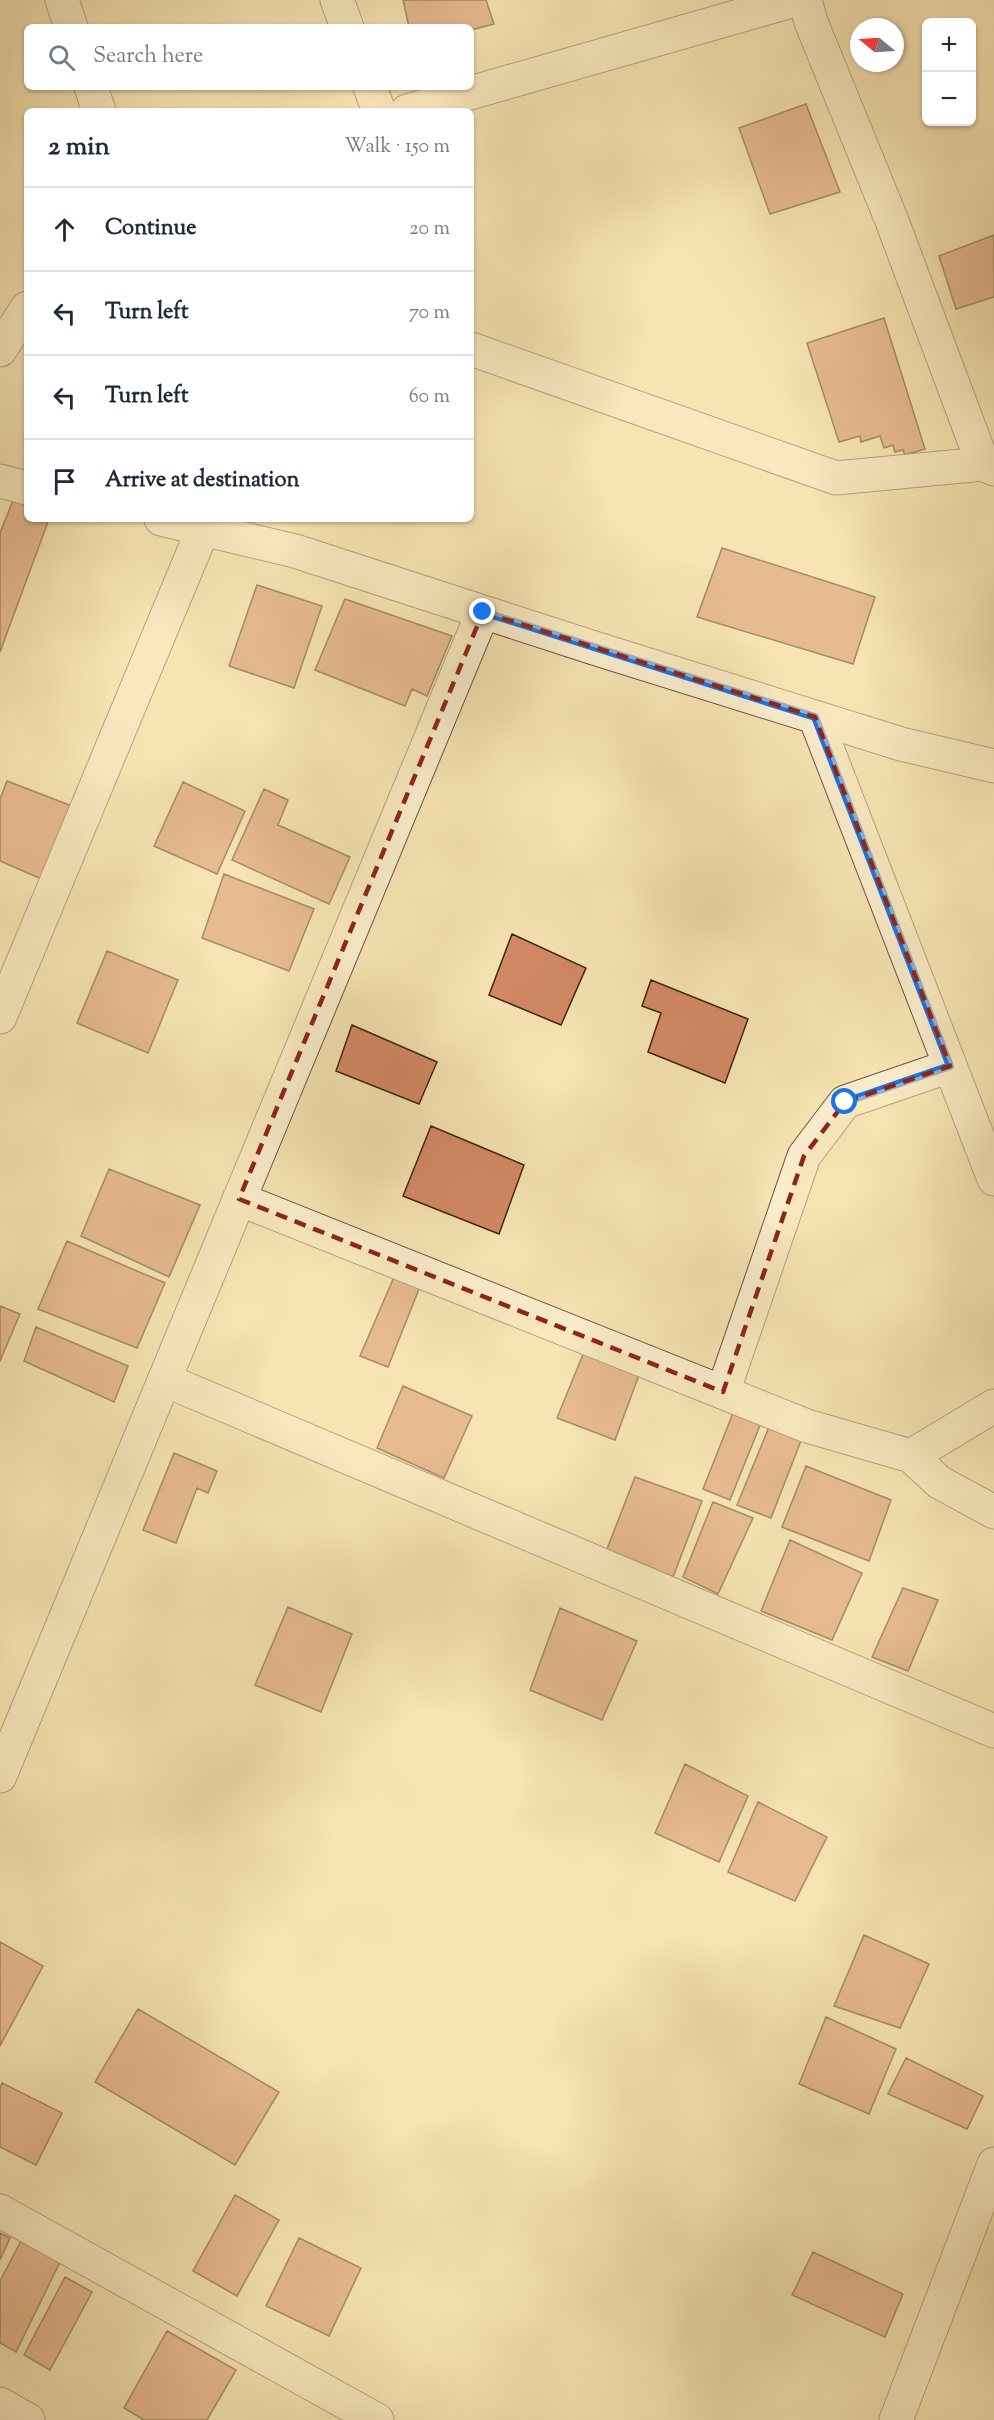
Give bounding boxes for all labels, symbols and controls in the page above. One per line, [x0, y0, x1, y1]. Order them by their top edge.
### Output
north arrow [850, 18, 904, 72]
map controls [922, 18, 976, 126]
button: + [922, 18, 976, 72]
search box [24, 24, 474, 90]
icon: search [45, 41, 78, 74]
text: Search here [93, 41, 203, 73]
button: − [922, 72, 976, 126]
text: 2 min [48, 129, 110, 166]
text: Walk · 150 m [344, 133, 450, 162]
icon: ahead [48, 213, 81, 246]
text: Continue [105, 213, 196, 245]
text: 20 m [409, 215, 450, 244]
icon: left [48, 297, 81, 330]
text: Turn left [105, 297, 188, 329]
text: 70 m [409, 299, 450, 328]
icon: left [48, 381, 81, 414]
text: Turn left [105, 381, 188, 413]
text: 60 m [409, 383, 450, 412]
icon: arrive [48, 465, 81, 498]
text: Arrive at destination [105, 465, 300, 497]
route end [469, 598, 495, 624]
route start [831, 1088, 857, 1114]

